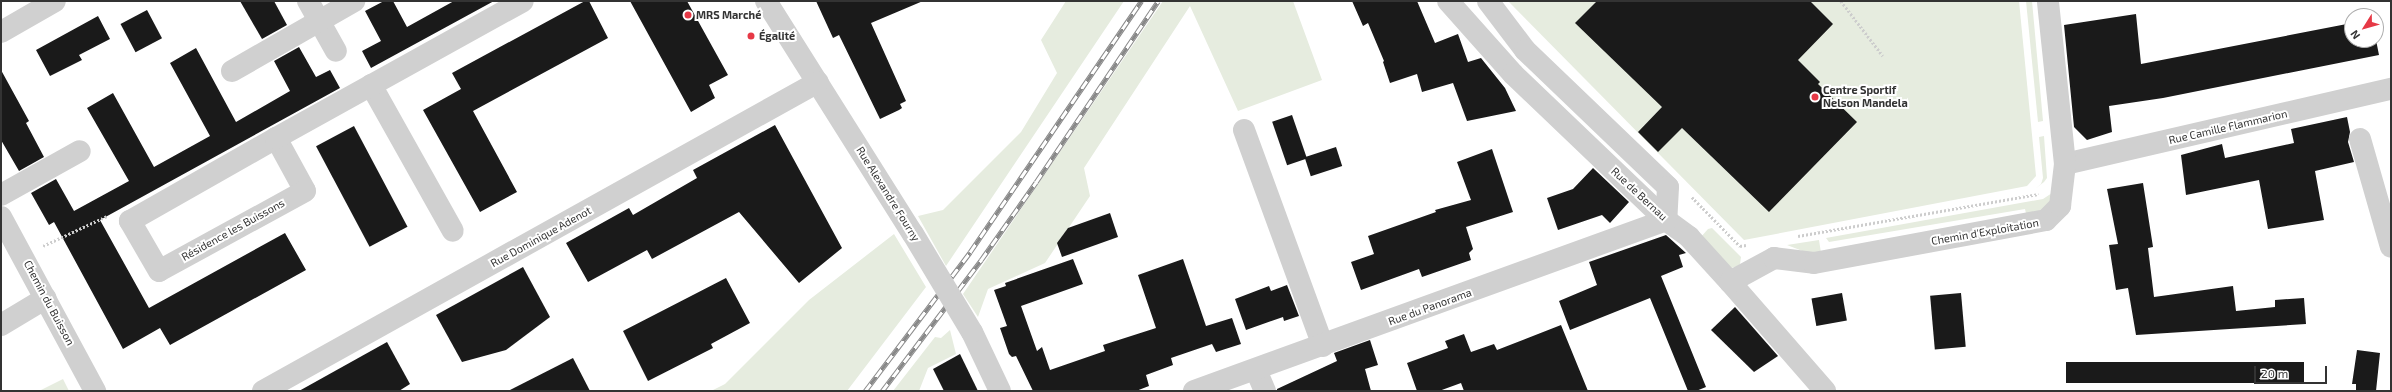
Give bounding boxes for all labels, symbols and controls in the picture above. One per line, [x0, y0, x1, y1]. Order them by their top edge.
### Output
place label: MRS Marché [696, 8, 761, 22]
north arrow [2344, 8, 2384, 48]
marker: MRS Marché [683, 10, 693, 20]
text: N [2347, 28, 2362, 42]
place label: Égalité [759, 29, 795, 43]
marker: Égalité [746, 31, 756, 41]
place label: Centre Sportif Nelson Mandela [1823, 84, 1908, 110]
marker: Centre Sportif Nelson Mandela [1810, 92, 1820, 102]
street label: Rue Camille Flammarion [2167, 107, 2289, 147]
street label: Rue Alexandre Fourny [853, 144, 923, 244]
street label: Rue de Bernau [1608, 165, 1670, 223]
street label: Résidence les Buissons [179, 196, 287, 264]
street label: Rue Dominique Adenot [488, 204, 594, 270]
street label: Chemin d'Exploitation [1930, 216, 2040, 248]
street label: Chemin du Buisson [21, 258, 77, 348]
street label: Rue du Panorama [1387, 286, 1473, 328]
scale bar [2256, 358, 2329, 384]
text: 20 m [2261, 366, 2288, 380]

